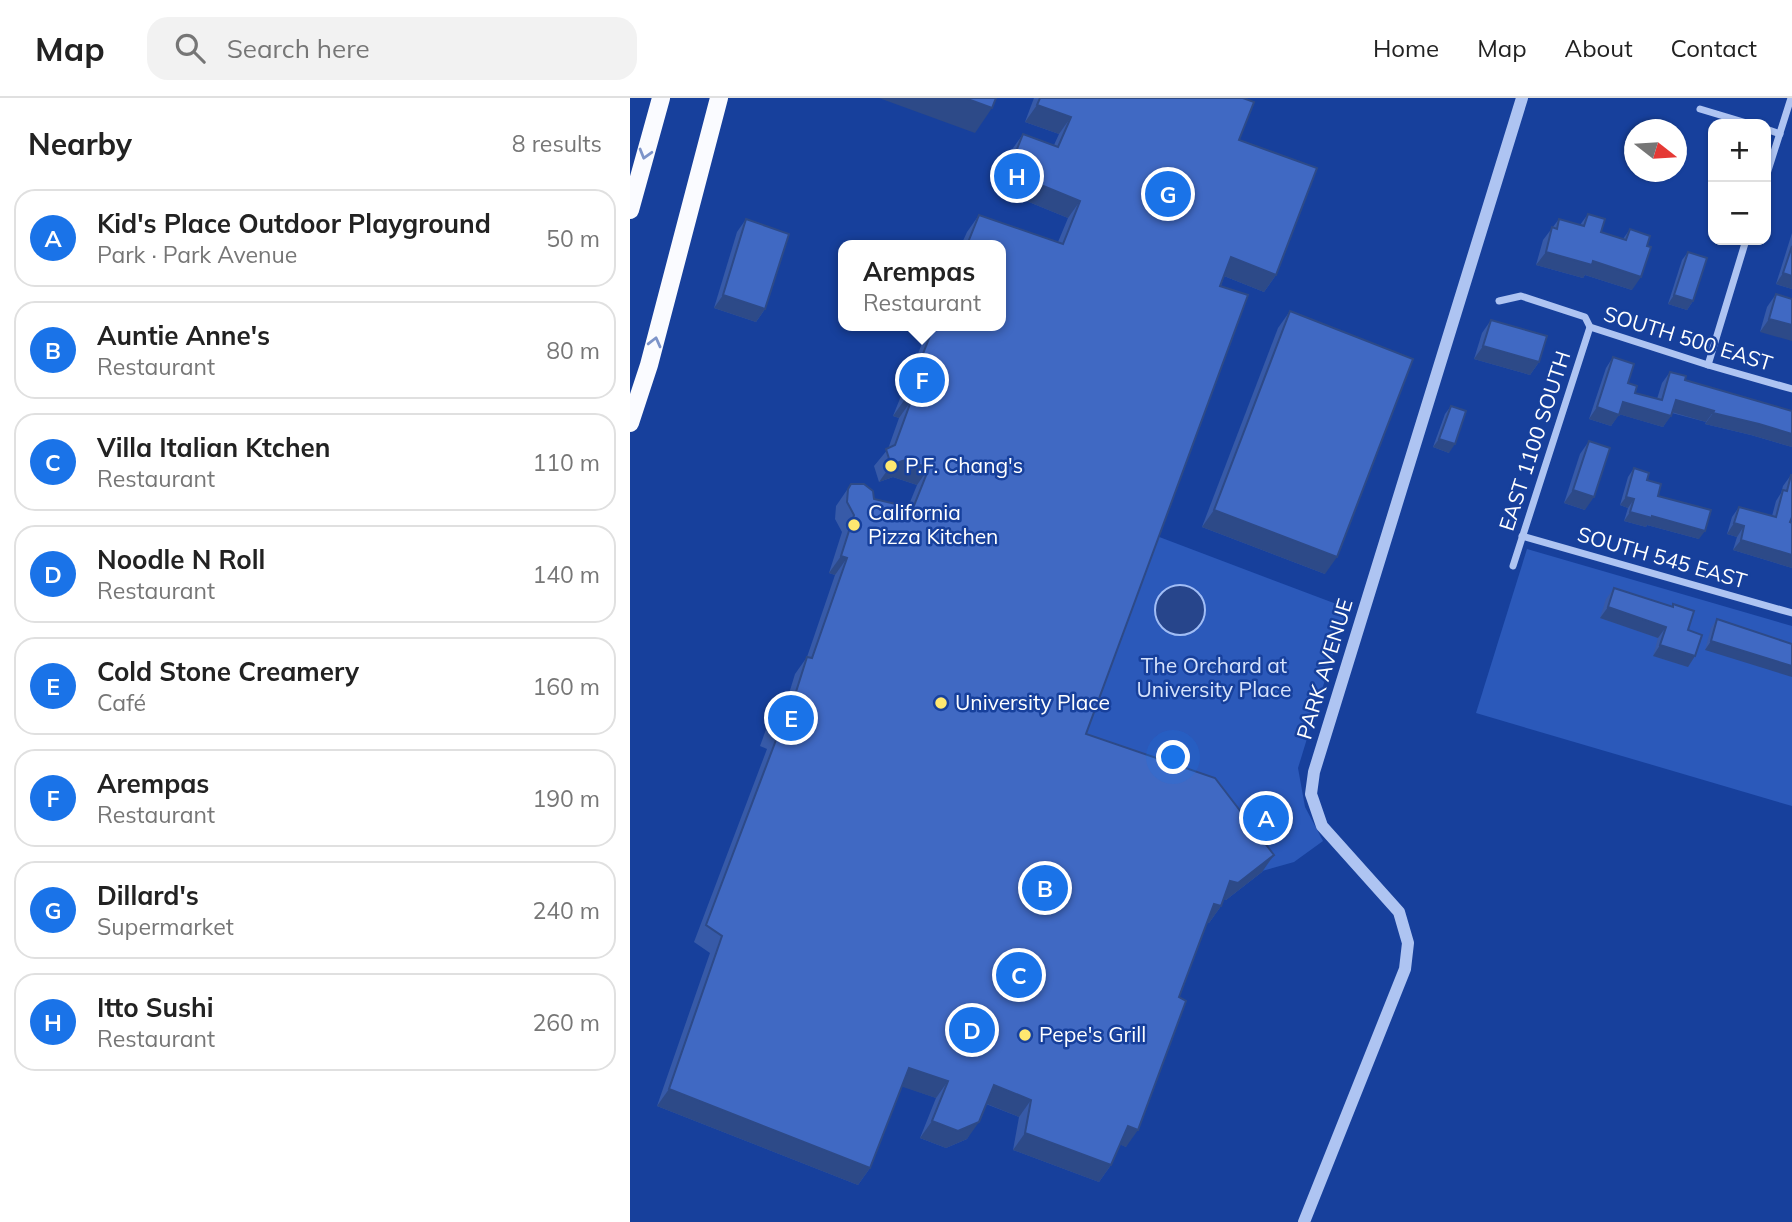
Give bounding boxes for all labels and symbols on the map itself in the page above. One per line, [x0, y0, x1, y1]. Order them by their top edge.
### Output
north arrow [1624, 119, 1687, 182]
one-way arrow [639, 148, 654, 160]
pin: H [994, 150, 1040, 202]
pin: G [1145, 168, 1191, 220]
street label: SOUTH 500 EAST [1601, 300, 1776, 376]
one-way arrow [647, 336, 661, 348]
street label: EAST 1100 SOUTH [1493, 347, 1575, 534]
pin: F [899, 354, 945, 406]
place label: P.F. Chang's [905, 452, 1023, 478]
marker: P.F. Chang's [883, 458, 899, 474]
place label: California Pizza Kitchen [868, 499, 998, 549]
marker: California Pizza Kitchen [846, 517, 862, 533]
street label: SOUTH 545 EAST [1575, 520, 1750, 594]
street label: PARK AVENUE [1290, 595, 1358, 742]
park label: The Orchard at University Place [1137, 652, 1291, 702]
place label: University Place [955, 689, 1110, 715]
pin: E [768, 692, 814, 744]
marker: University Place [933, 695, 949, 711]
your location [1156, 740, 1190, 774]
pin: A [1243, 792, 1289, 844]
pin: B [1022, 862, 1068, 914]
pin: C [996, 949, 1042, 1001]
pin: D [949, 1004, 995, 1056]
place label: Pepe's Grill [1039, 1021, 1146, 1047]
marker: Pepe's Grill [1017, 1027, 1033, 1043]

